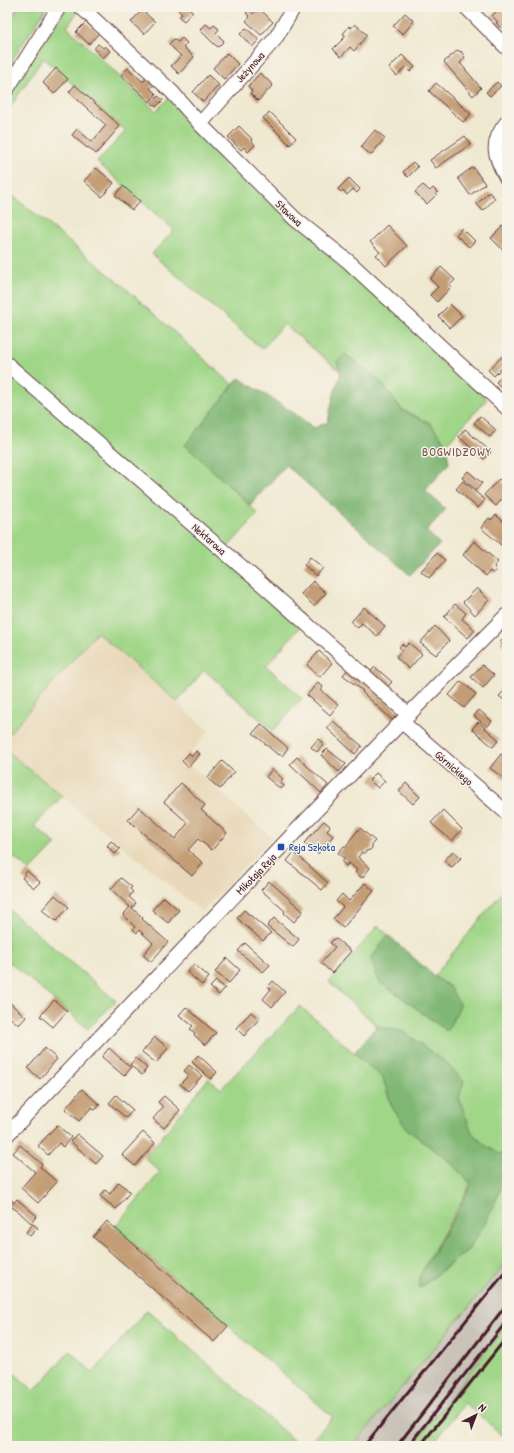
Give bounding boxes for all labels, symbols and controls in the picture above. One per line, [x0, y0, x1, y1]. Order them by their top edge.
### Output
street label: Jeżynowa [233, 48, 268, 85]
street label: Stawowa [272, 197, 306, 230]
district label: BOGWIDZOWY [422, 443, 492, 460]
street label: Nektarowa [189, 520, 230, 558]
street label: Górnickiego [432, 747, 477, 789]
place label: Reja Szkoła [289, 840, 336, 854]
marker: Reja Szkoła [276, 842, 286, 852]
street label: Mikołaja Reja [233, 850, 280, 898]
north arrow [456, 1395, 496, 1435]
text: N [476, 1400, 490, 1415]

